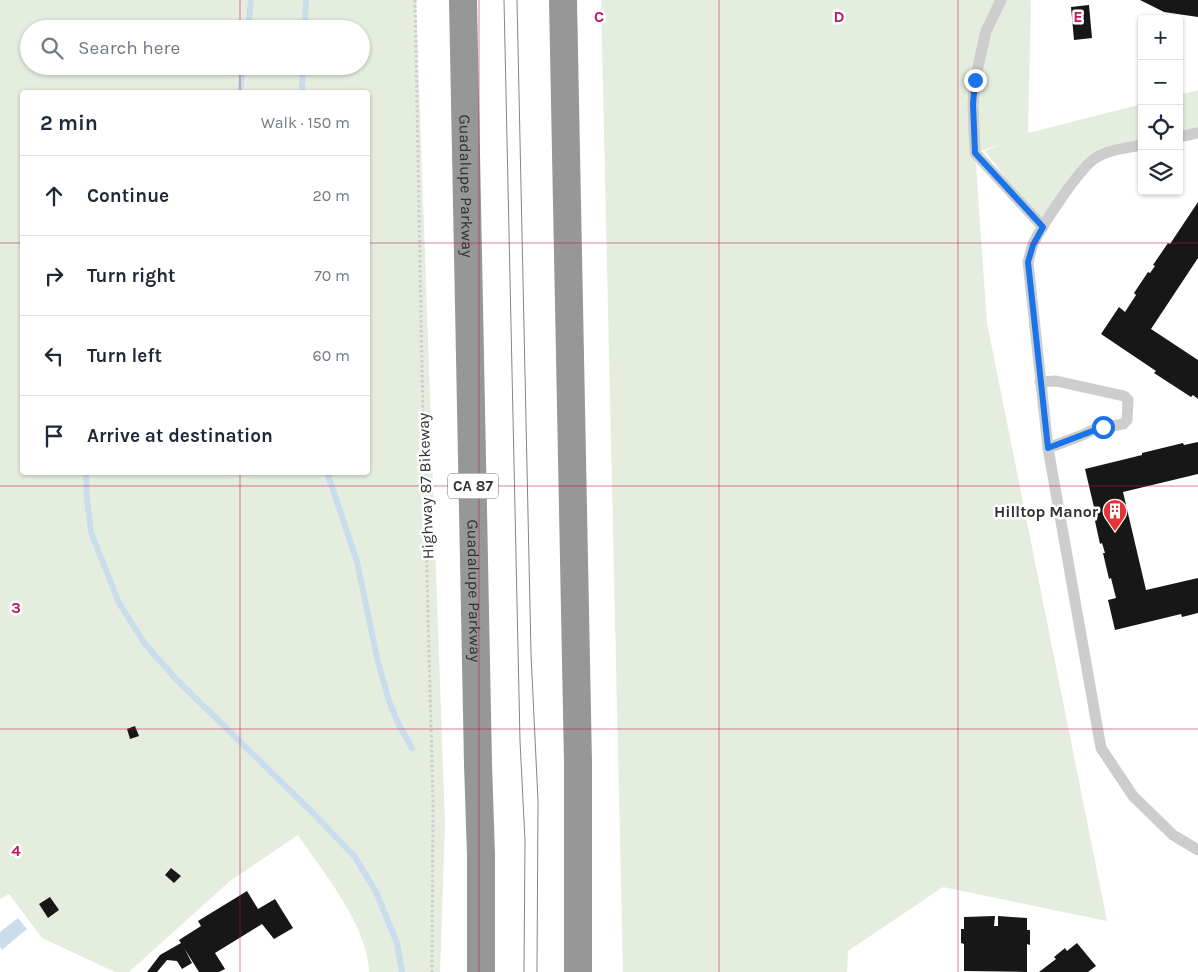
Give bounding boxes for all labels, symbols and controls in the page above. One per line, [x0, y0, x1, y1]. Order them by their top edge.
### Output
text: C [594, 7, 604, 26]
text: D [834, 7, 845, 26]
text: E [1073, 7, 1083, 26]
map controls [1138, 15, 1183, 195]
button: + [1138, 15, 1183, 60]
search box [20, 20, 370, 75]
icon: search [38, 34, 66, 62]
text: Search here [78, 37, 180, 59]
button: − [1138, 60, 1183, 105]
route end [964, 69, 987, 92]
button: locate [1138, 105, 1183, 150]
text: 2 min [40, 111, 98, 135]
text: Walk · 150 m [261, 113, 350, 132]
street label: Guadalupe Parkway [455, 114, 477, 258]
button: layers [1138, 150, 1183, 195]
icon: ahead [40, 182, 68, 210]
text: Continue [87, 185, 169, 207]
text: 20 m [312, 186, 350, 205]
icon: right [40, 262, 68, 290]
text: Turn right [87, 265, 176, 287]
text: 70 m [314, 266, 350, 285]
icon: left [40, 342, 68, 370]
text: Turn left [87, 345, 162, 367]
text: 60 m [313, 346, 350, 365]
street label: Highway 87 Bikeway [413, 412, 438, 560]
route start [1092, 416, 1115, 439]
icon: arrive [40, 422, 68, 450]
text: Arrive at destination [87, 425, 273, 447]
road number: CA 87 [448, 474, 498, 498]
building icon: Hilltop Manor [1102, 498, 1128, 532]
place label: Hilltop Manor [994, 502, 1099, 521]
street label: Guadalupe Parkway [463, 519, 485, 663]
text: 3 [11, 598, 21, 617]
text: 4 [11, 841, 21, 860]

